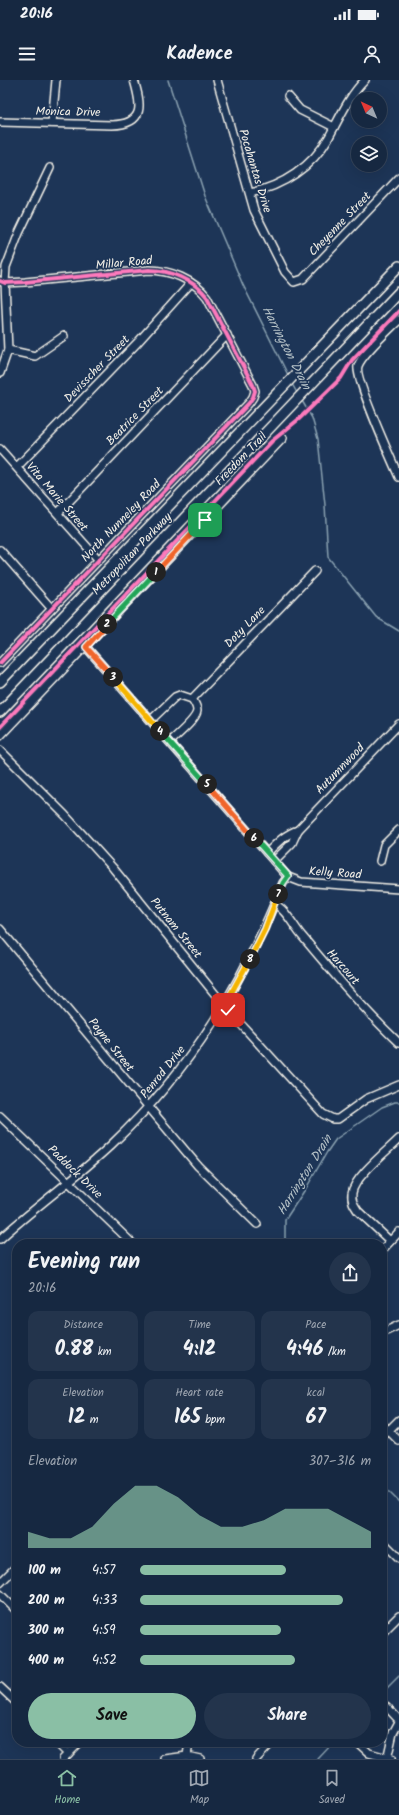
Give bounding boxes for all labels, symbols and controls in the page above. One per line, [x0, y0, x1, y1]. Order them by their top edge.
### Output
text: 20:16 [20, 2, 53, 26]
text: Kadence [166, 40, 233, 69]
icon: menu [16, 43, 38, 65]
icon: person [361, 43, 383, 65]
north arrow [351, 92, 387, 128]
map controls [351, 92, 387, 172]
street label: Monica Drive [35, 102, 101, 122]
street label: Pocahantas Drive [233, 127, 277, 216]
button: layers [351, 136, 387, 172]
street label: Cheyenne Street [304, 187, 376, 261]
street label: Millar Road [95, 251, 154, 275]
water label: Harrington Drain [256, 302, 317, 394]
street label: Devisscher Street [60, 331, 135, 407]
street label: Beatrice Street [102, 382, 169, 450]
street label: Freedom Trail [210, 428, 272, 490]
street label: Vita Marie Street [21, 458, 93, 536]
street label: North Nunneley Road [77, 475, 166, 567]
pin [188, 503, 222, 537]
street label: Metropolitan Parkway [87, 508, 177, 600]
icon: arrive [194, 509, 216, 531]
pin: 1 [146, 562, 166, 582]
text: 1 [154, 563, 158, 581]
street label: Doty Lane [220, 601, 270, 652]
pin: 2 [97, 614, 117, 634]
text: 2 [104, 615, 110, 633]
pin: 3 [103, 667, 123, 687]
text: 3 [110, 668, 116, 686]
pin: 4 [150, 721, 170, 741]
text: 4 [157, 722, 163, 740]
street label: Autumnwood [311, 739, 370, 799]
pin: 5 [197, 774, 217, 794]
text: 5 [204, 775, 210, 793]
pin: 6 [244, 828, 264, 848]
text: 6 [251, 829, 257, 847]
street label: Kelly Road [308, 862, 363, 884]
pin: 7 [268, 884, 288, 904]
text: 7 [275, 885, 281, 903]
street label: Putnam Street [145, 893, 207, 963]
street label: Harcourt [322, 945, 364, 990]
pin: 8 [240, 949, 260, 969]
text: 8 [247, 950, 253, 968]
pin [211, 993, 245, 1027]
icon: check [217, 999, 239, 1021]
street label: Payne Street [83, 1014, 139, 1076]
street label: Penrod Drive [136, 1041, 191, 1103]
water label: Harrington Drain [272, 1130, 339, 1219]
street label: Paddock Drive [43, 1141, 107, 1204]
text: Evening run [28, 1245, 140, 1280]
button: share [329, 1252, 371, 1294]
text: 20:16 [28, 1278, 57, 1299]
text: Distance [63, 1316, 103, 1334]
text: Time [188, 1316, 211, 1334]
text: Pace [305, 1316, 326, 1334]
text: 0.88 [55, 1334, 93, 1366]
text: 4:12 [183, 1334, 216, 1366]
text: 4:46 [286, 1334, 323, 1366]
text: km [93, 1343, 112, 1361]
text: /km [323, 1343, 346, 1361]
text: Elevation [62, 1384, 104, 1402]
text: Heart rate [176, 1384, 223, 1402]
text: kcal [307, 1384, 325, 1402]
text: 12 [68, 1402, 85, 1434]
text: 165 [174, 1402, 201, 1434]
text: 67 [306, 1402, 326, 1434]
text: m [85, 1411, 99, 1429]
text: bpm [201, 1411, 225, 1429]
text: Elevation [28, 1451, 77, 1472]
text: 307–316 m [309, 1451, 371, 1472]
text: 100 m [28, 1560, 61, 1581]
text: 4:57 [92, 1560, 115, 1581]
text: 200 m [28, 1590, 65, 1611]
text: 4:33 [92, 1590, 117, 1611]
text: 300 m [28, 1620, 64, 1641]
text: 4:59 [92, 1620, 116, 1641]
text: 400 m [28, 1650, 64, 1671]
text: 4:52 [92, 1650, 117, 1671]
button: Save [28, 1693, 196, 1739]
button: Share [204, 1693, 371, 1739]
tab: Home [54, 1767, 80, 1809]
tab: Map [188, 1767, 210, 1809]
tab: Saved [319, 1767, 345, 1809]

